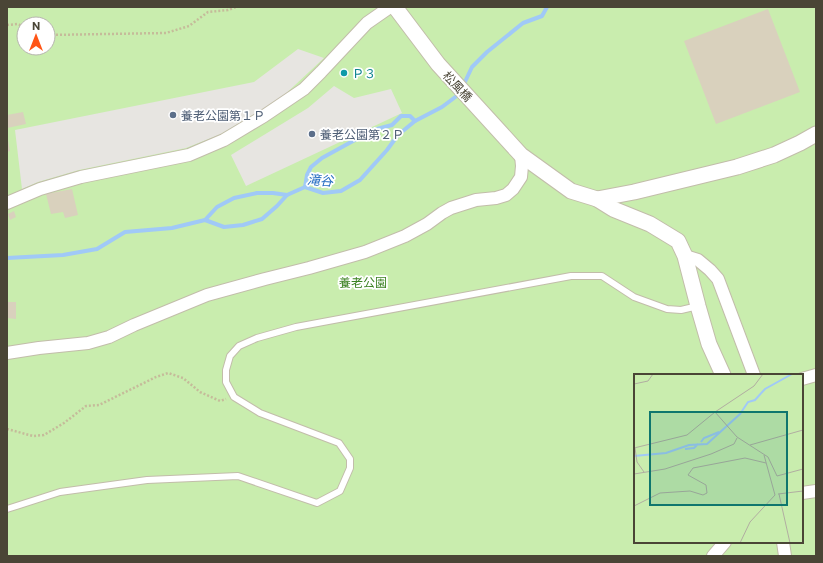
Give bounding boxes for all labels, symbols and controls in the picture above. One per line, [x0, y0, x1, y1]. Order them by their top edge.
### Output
north arrow [16, 16, 56, 56]
text: N [32, 19, 40, 32]
place label: Ｐ３ [352, 66, 376, 80]
marker: Ｐ３ [339, 68, 349, 78]
street label: 松風橋 [441, 68, 475, 104]
place label: 養老公園第１Ｐ [181, 108, 265, 122]
marker: 養老公園第１Ｐ [168, 110, 178, 120]
place label: 養老公園第２Ｐ [320, 127, 404, 141]
marker: 養老公園第２Ｐ [307, 129, 317, 139]
water label: 滝谷 [306, 171, 335, 189]
park label: 養老公園 [339, 275, 387, 289]
inset map [634, 374, 803, 543]

